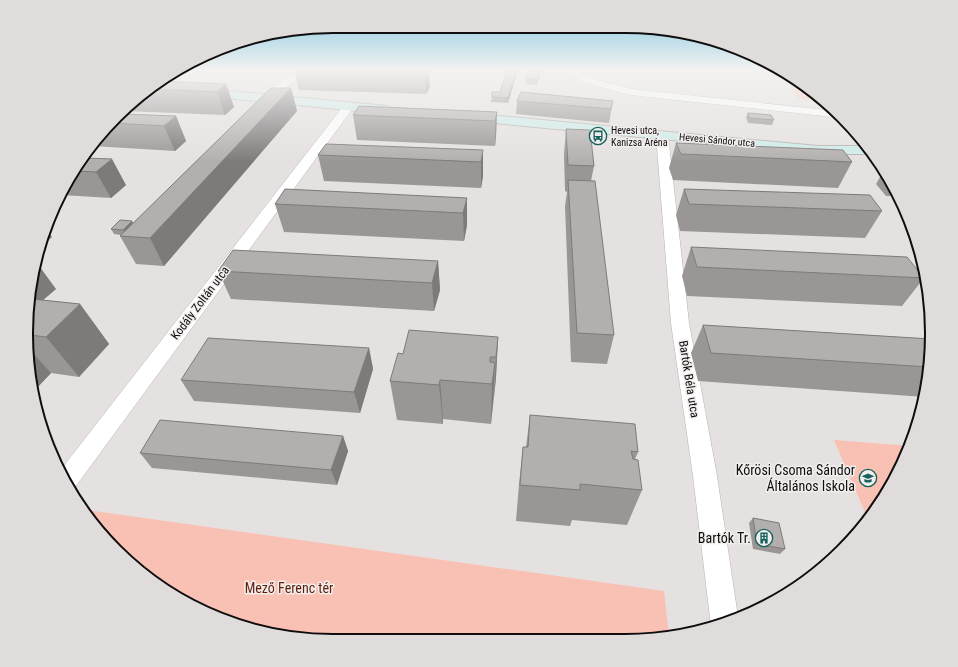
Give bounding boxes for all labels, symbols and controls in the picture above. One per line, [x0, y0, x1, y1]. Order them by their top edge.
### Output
place label: Hevesi utca, Kanizsa Aréna [611, 125, 668, 148]
bus stop icon: Hevesi utca, Kanizsa Aréna [588, 126, 608, 146]
street label: Hevesi Sándor utca [679, 131, 756, 149]
street label: Kodály Zoltán utca [168, 263, 232, 342]
street label: Bartók Béla utca [676, 339, 702, 419]
place label: Kőrösi Csoma Sándor Általános Iskola [736, 462, 855, 494]
school or university icon: Kőrösi Csoma Sándor Általános Iskola [858, 468, 878, 488]
building icon: Bartók Tr. [754, 528, 774, 548]
place label: Bartók Tr. [698, 530, 751, 546]
park label: Mező Ferenc tér [245, 580, 333, 596]

